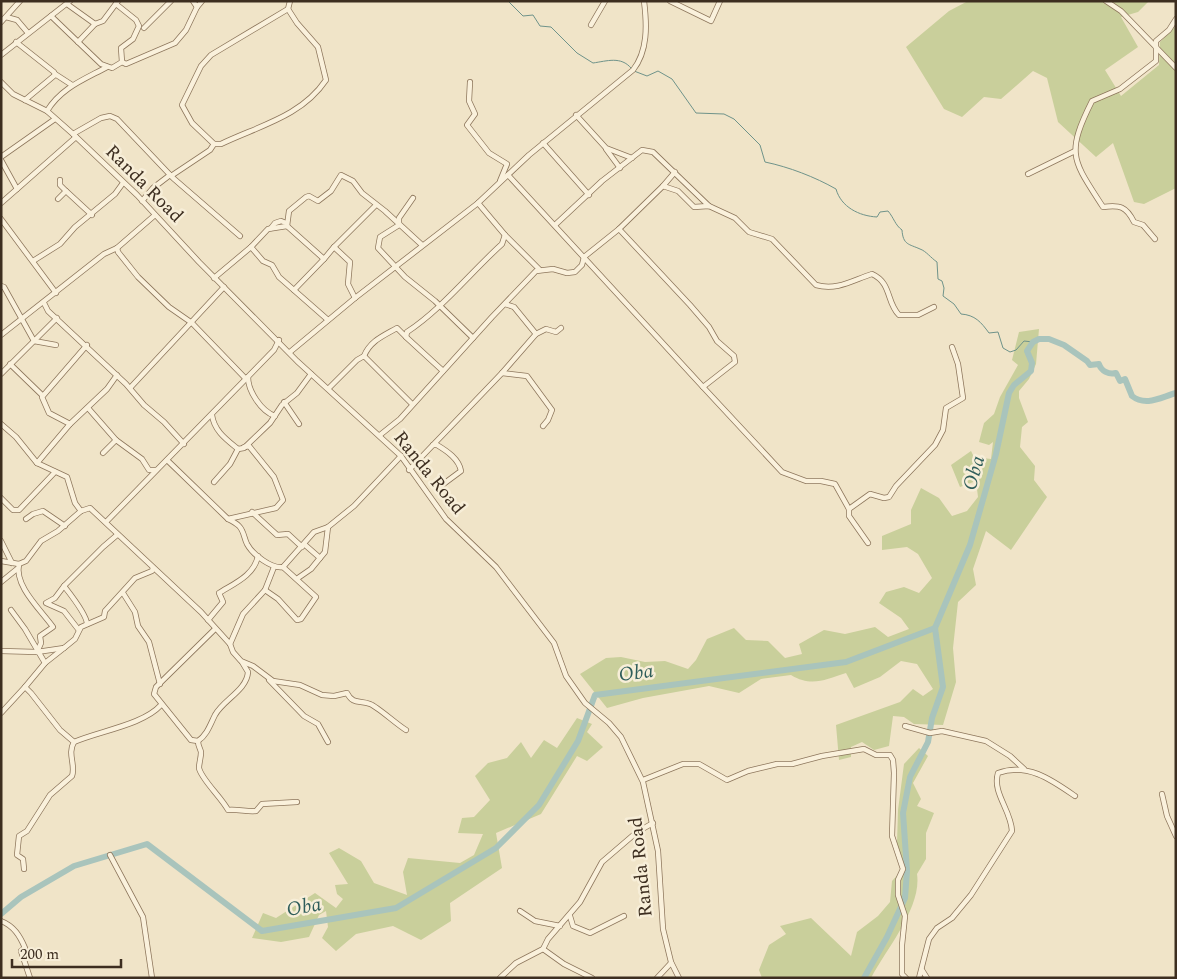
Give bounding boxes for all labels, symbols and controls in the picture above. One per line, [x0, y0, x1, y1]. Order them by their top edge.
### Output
street label: Randa Road [98, 138, 190, 230]
street label: Randa Road [386, 425, 472, 521]
water label: Oba [955, 452, 993, 494]
water label: Oba [617, 656, 655, 690]
street label: Randa Road [621, 815, 661, 919]
water label: Oba [284, 889, 324, 925]
scale bar [12, 936, 121, 968]
text: 200 m [20, 943, 59, 966]

